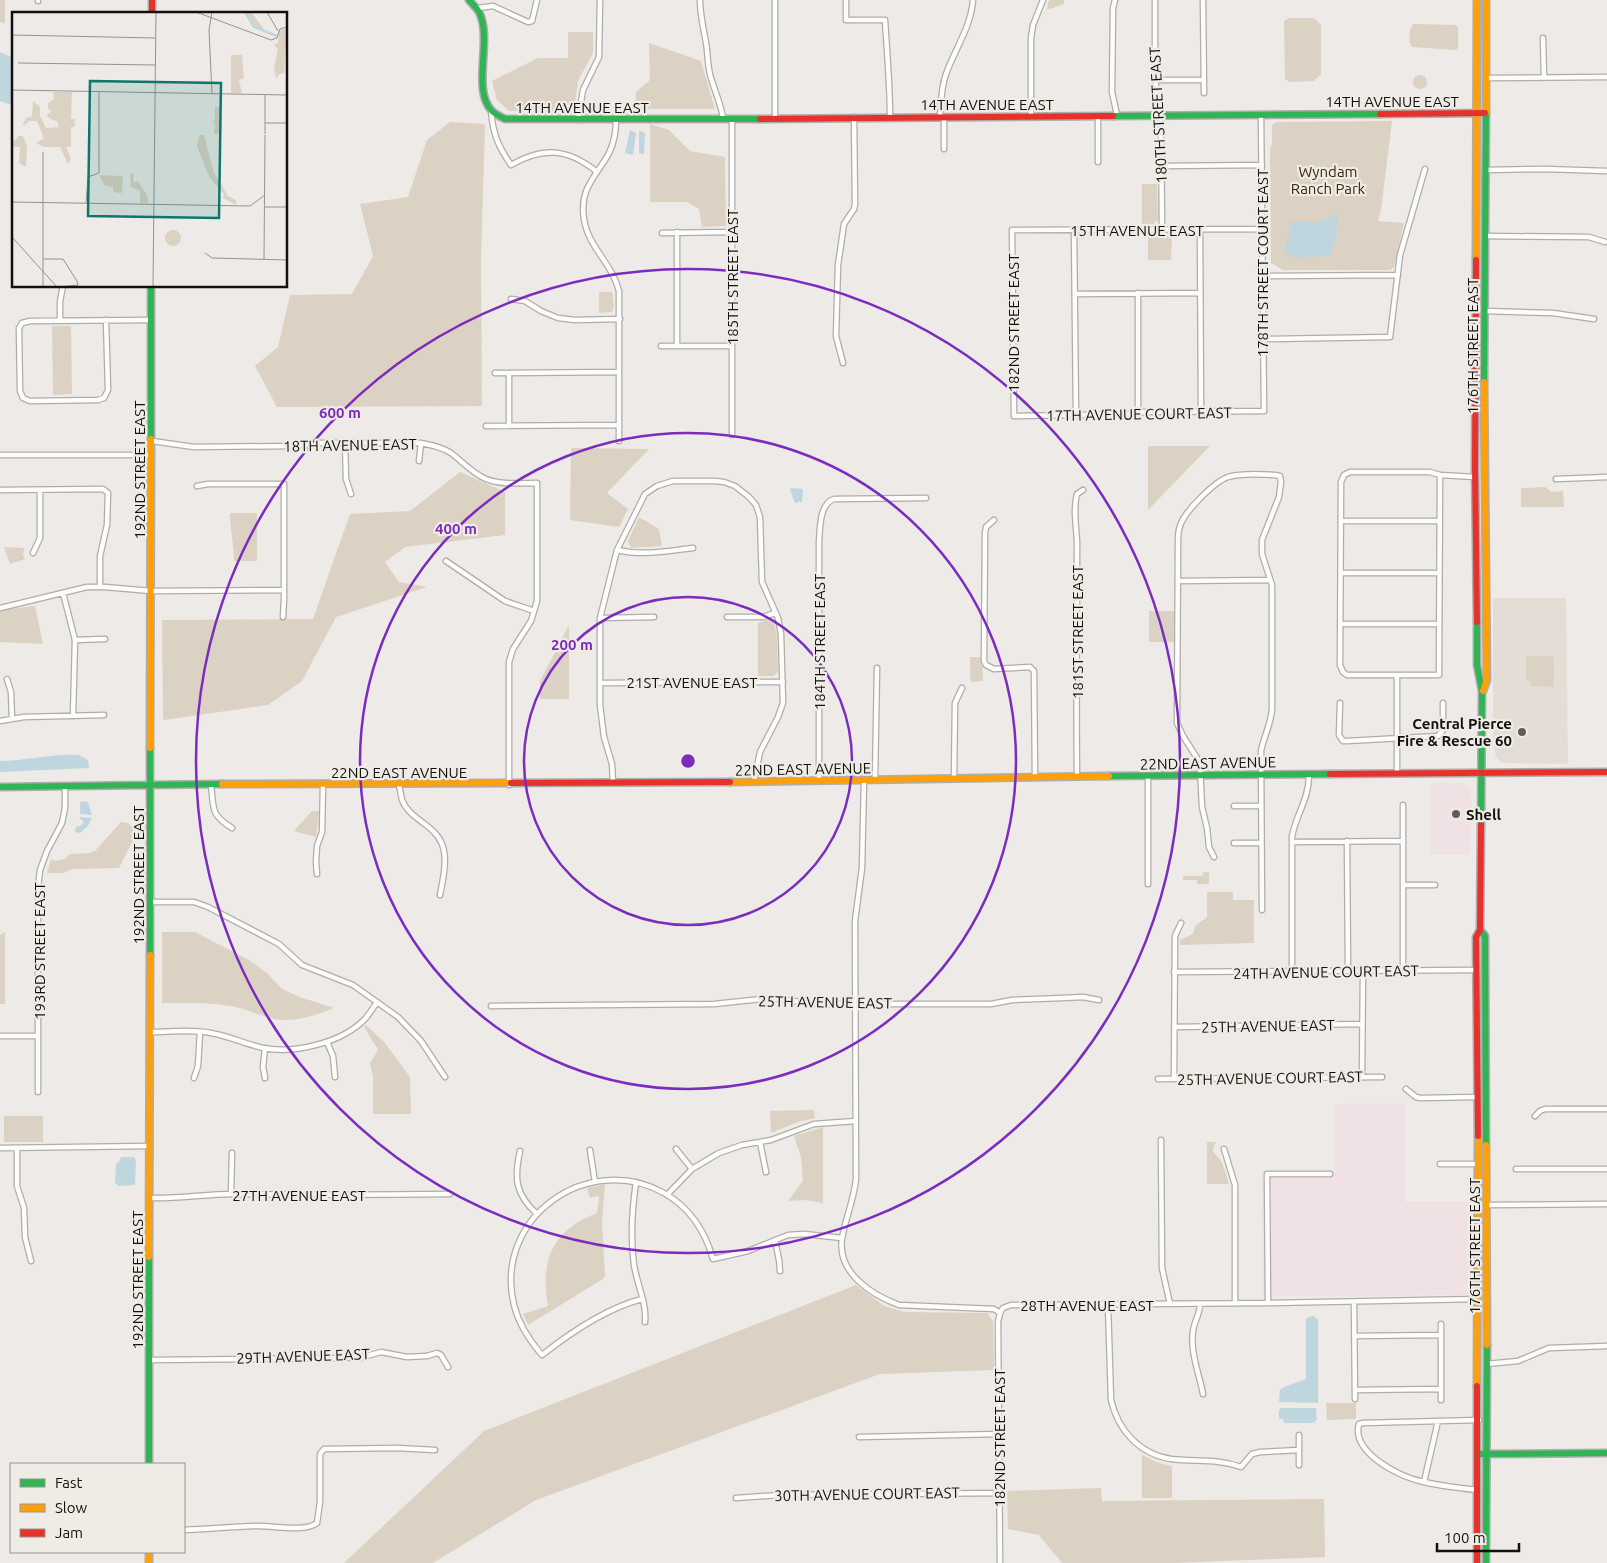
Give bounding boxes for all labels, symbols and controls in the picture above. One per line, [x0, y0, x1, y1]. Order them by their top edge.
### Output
inset map [12, 12, 288, 288]
street label: 180TH STREET EAST [1146, 46, 1170, 184]
street label: 14TH AVENUE EAST [1325, 93, 1459, 110]
street label: 14TH AVENUE EAST [920, 96, 1054, 113]
street label: 14TH AVENUE EAST [515, 99, 649, 116]
park label: Wyndam Ranch Park [1291, 163, 1366, 197]
street label: 178TH STREET COURT EAST [1254, 168, 1271, 357]
street label: 185TH STREET EAST [724, 208, 741, 345]
street label: 15TH AVENUE EAST [1070, 222, 1204, 239]
street label: 182ND STREET EAST [1005, 253, 1022, 393]
street label: 176TH STREET EAST [1464, 277, 1481, 414]
street label: 192ND STREET EAST [131, 400, 148, 540]
text: 600 m [319, 404, 361, 421]
street label: 17TH AVENUE COURT EAST [1046, 404, 1233, 424]
street label: 18TH AVENUE EAST [283, 435, 418, 455]
text: 400 m [435, 520, 477, 537]
street label: 181ST STREET EAST [1069, 564, 1086, 699]
street label: 184TH STREET EAST [811, 573, 828, 710]
text: 200 m [551, 636, 593, 653]
street label: 21ST AVENUE EAST [626, 674, 758, 691]
place label: Central Pierce Fire & Rescue 60 [1397, 715, 1512, 749]
marker: Central Pierce Fire & Rescue 60 [1516, 726, 1528, 738]
centre of rings [679, 752, 697, 770]
street label: 22ND EAST AVENUE [1140, 753, 1276, 773]
street label: 22ND EAST AVENUE [735, 759, 871, 779]
street label: 22ND EAST AVENUE [331, 764, 467, 781]
street label: 192ND STREET EAST [130, 805, 147, 945]
place label: Shell [1466, 806, 1501, 823]
marker: Shell [1450, 808, 1462, 820]
street label: 193RD STREET EAST [31, 881, 48, 1020]
street label: 24TH AVENUE COURT EAST [1233, 962, 1420, 982]
street label: 25TH AVENUE EAST [758, 992, 893, 1012]
street label: 25TH AVENUE EAST [1201, 1016, 1336, 1036]
street label: 25TH AVENUE COURT EAST [1177, 1068, 1364, 1088]
street label: 176TH STREET EAST [1466, 1177, 1483, 1314]
street label: 27TH AVENUE EAST [232, 1187, 366, 1204]
street label: 192ND STREET EAST [129, 1210, 146, 1350]
street label: 28TH AVENUE EAST [1020, 1297, 1154, 1314]
street label: 29TH AVENUE EAST [236, 1345, 371, 1367]
street label: 182ND STREET EAST [991, 1368, 1008, 1508]
legend [10, 1463, 185, 1553]
text: Fast [55, 1474, 83, 1491]
street label: 30TH AVENUE COURT EAST [774, 1484, 961, 1504]
text: Slow [55, 1499, 88, 1516]
scale bar [1437, 1520, 1520, 1552]
text: Jam [55, 1524, 83, 1541]
text: 100 m [1444, 1529, 1486, 1546]

